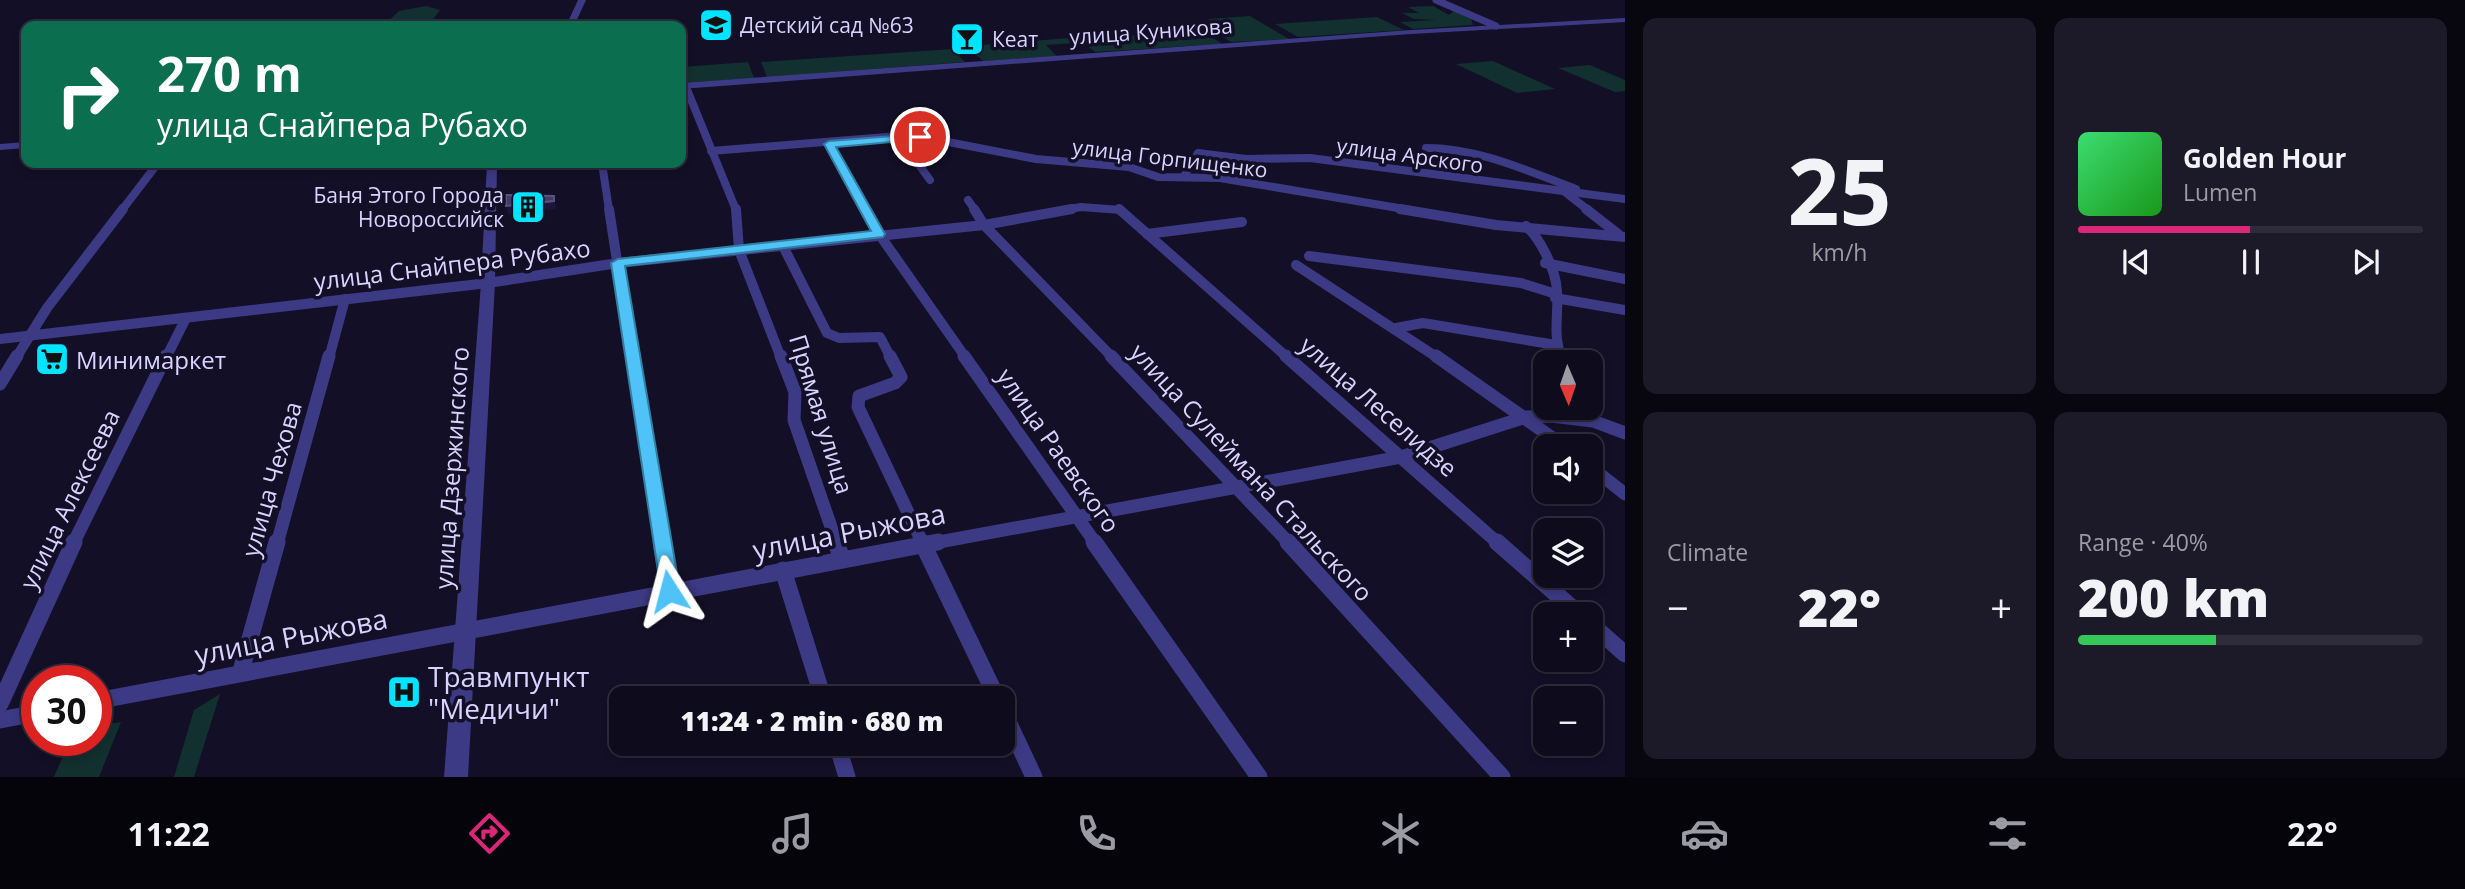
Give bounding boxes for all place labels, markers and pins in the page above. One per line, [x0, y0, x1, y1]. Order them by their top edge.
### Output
school or university icon: Детский сад №63 [697, 6, 735, 44]
place label: Детский сад №63 [740, 11, 914, 39]
bar icon: Кеат [948, 20, 986, 58]
place label: Кеат [992, 25, 1038, 53]
pin [890, 107, 950, 167]
place label: Баня Этого Города Новороссийск [313, 181, 504, 233]
building icon: Баня Этого Города Новороссийск [509, 188, 547, 226]
supermarket icon: Минимаркет [33, 340, 71, 378]
place label: Минимаркет [76, 343, 226, 376]
place label: Травмпункт "Медичи" [428, 657, 589, 727]
hospital icon: Травмпункт "Медичи" [385, 673, 423, 711]

